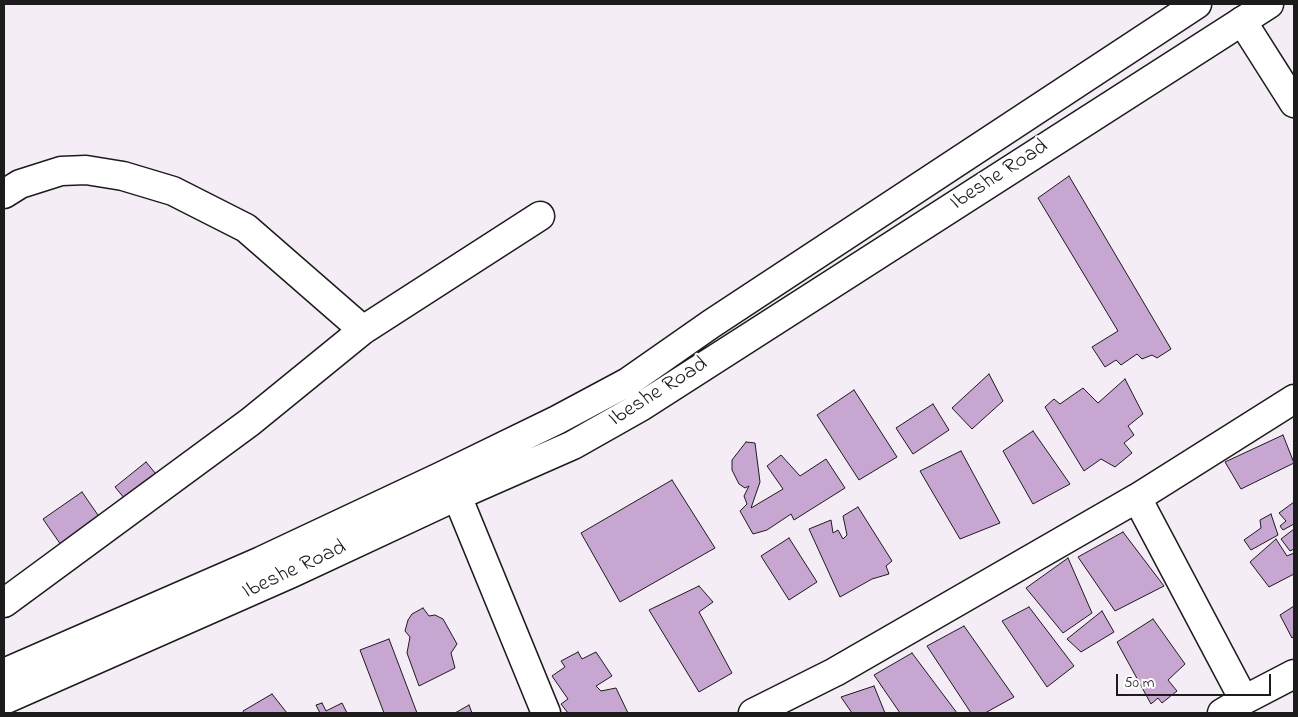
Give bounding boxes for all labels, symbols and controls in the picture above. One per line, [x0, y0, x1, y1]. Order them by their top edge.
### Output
street label: Ibeshe Road [946, 135, 1054, 217]
street label: Ibeshe Road [605, 352, 713, 434]
street label: Ibeshe Road [239, 535, 351, 607]
scale bar [1118, 664, 1273, 696]
text: 50 m [1124, 672, 1154, 694]

